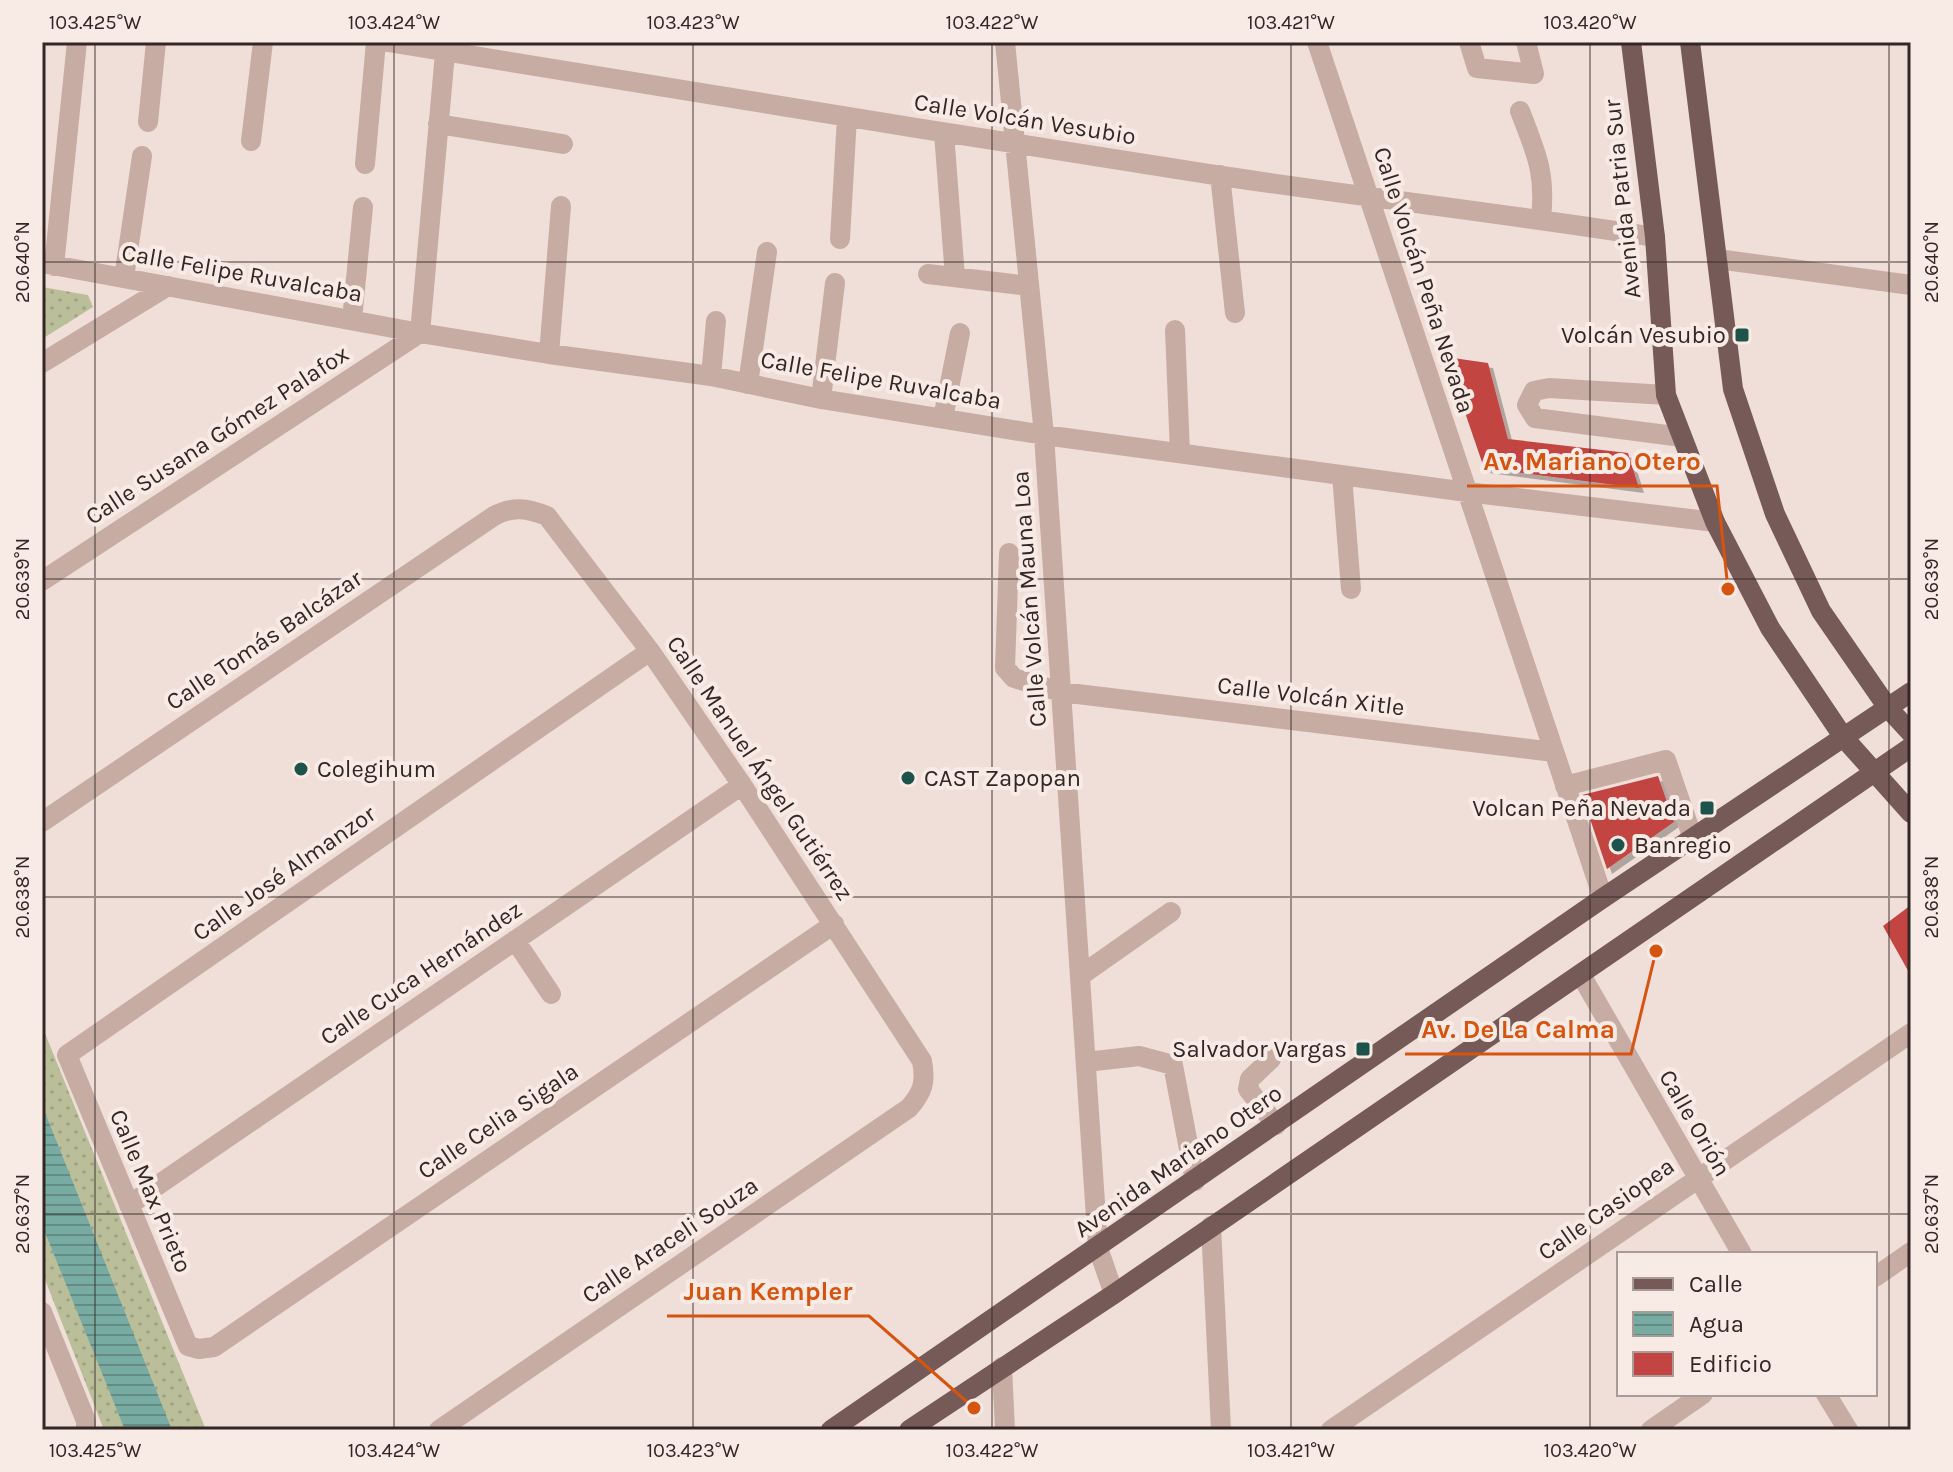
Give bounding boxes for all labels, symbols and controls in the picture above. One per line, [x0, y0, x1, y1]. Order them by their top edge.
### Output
text: 103.425°W [49, 11, 141, 34]
text: 103.424°W [348, 11, 440, 34]
text: 103.423°W [646, 11, 740, 34]
text: 103.422°W [946, 11, 1039, 34]
text: 103.421°W [1247, 11, 1335, 34]
text: 103.420°W [1543, 11, 1637, 34]
street label: Calle Volcán Vesubio [912, 88, 1138, 150]
street label: Avenida Patria Sur [1598, 98, 1646, 300]
street label: Calle Volcán Peña Nevada [1368, 143, 1480, 417]
text: 20.640°N [11, 221, 34, 303]
text: 20.640°N [1920, 221, 1943, 303]
street label: Calle Felipe Ruvalcaba [120, 238, 364, 308]
place label: Volcán Vesubio [1561, 321, 1726, 349]
marker: Volcán Vesubio [1733, 326, 1751, 344]
street label: Calle Susana Gómez Palafox [80, 339, 354, 531]
street label: Calle Felipe Ruvalcaba [759, 345, 1003, 415]
callout: Av. Mariano Otero [1467, 436, 1717, 486]
text: Av. Mariano Otero [1483, 446, 1701, 477]
street label: Calle Volcán Mauna Loa [1006, 470, 1052, 728]
text: 20.639°N [11, 538, 34, 620]
text: 20.639°N [1920, 538, 1943, 620]
street label: Calle Tomás Balcázar [161, 564, 368, 716]
street label: Calle Manuel Ángel Gutiérrez [661, 630, 860, 905]
street label: Calle Volcán Xitle [1216, 671, 1406, 721]
place label: Colegihum [317, 755, 436, 783]
marker: Colegihum [292, 760, 310, 778]
place label: CAST Zapopan [924, 764, 1081, 792]
marker: CAST Zapopan [899, 769, 917, 787]
place label: Volcan Peña Nevada [1472, 794, 1691, 822]
street label: Calle José Almanzor [187, 799, 381, 947]
marker: Volcan Peña Nevada [1698, 799, 1716, 817]
place label: Banregio [1634, 831, 1731, 859]
marker: Banregio [1609, 836, 1627, 854]
text: 20.638°N [11, 855, 34, 939]
text: 20.638°N [1920, 855, 1943, 939]
street label: Calle Cuca Hernández [315, 895, 527, 1051]
callout: Av. De La Calma [1405, 1004, 1631, 1054]
text: Av. De La Calma [1421, 1014, 1615, 1045]
place label: Salvador Vargas [1172, 1035, 1347, 1063]
marker: Salvador Vargas [1354, 1040, 1372, 1058]
street label: Calle Celia Sigala [412, 1057, 584, 1185]
street label: Calle Orión [1653, 1065, 1737, 1181]
street label: Avenida Mariano Otero [1069, 1079, 1287, 1243]
street label: Calle Max Prieto [104, 1105, 198, 1277]
street label: Calle Casiopea [1533, 1152, 1679, 1266]
street label: Calle Araceli Souza [577, 1171, 763, 1309]
text: 20.637°N [11, 1174, 34, 1254]
text: 20.637°N [1920, 1174, 1943, 1254]
legend [1617, 1252, 1877, 1396]
callout: Juan Kempler [667, 1266, 869, 1316]
text: Calle [1689, 1270, 1743, 1298]
text: Juan Kempler [683, 1276, 853, 1307]
text: Agua [1689, 1310, 1744, 1338]
text: Edificio [1689, 1350, 1772, 1378]
text: 103.425°W [49, 1439, 141, 1462]
text: 103.424°W [348, 1439, 440, 1462]
text: 103.423°W [646, 1439, 740, 1462]
text: 103.422°W [946, 1439, 1039, 1462]
text: 103.421°W [1247, 1439, 1335, 1462]
text: 103.420°W [1543, 1439, 1637, 1462]

